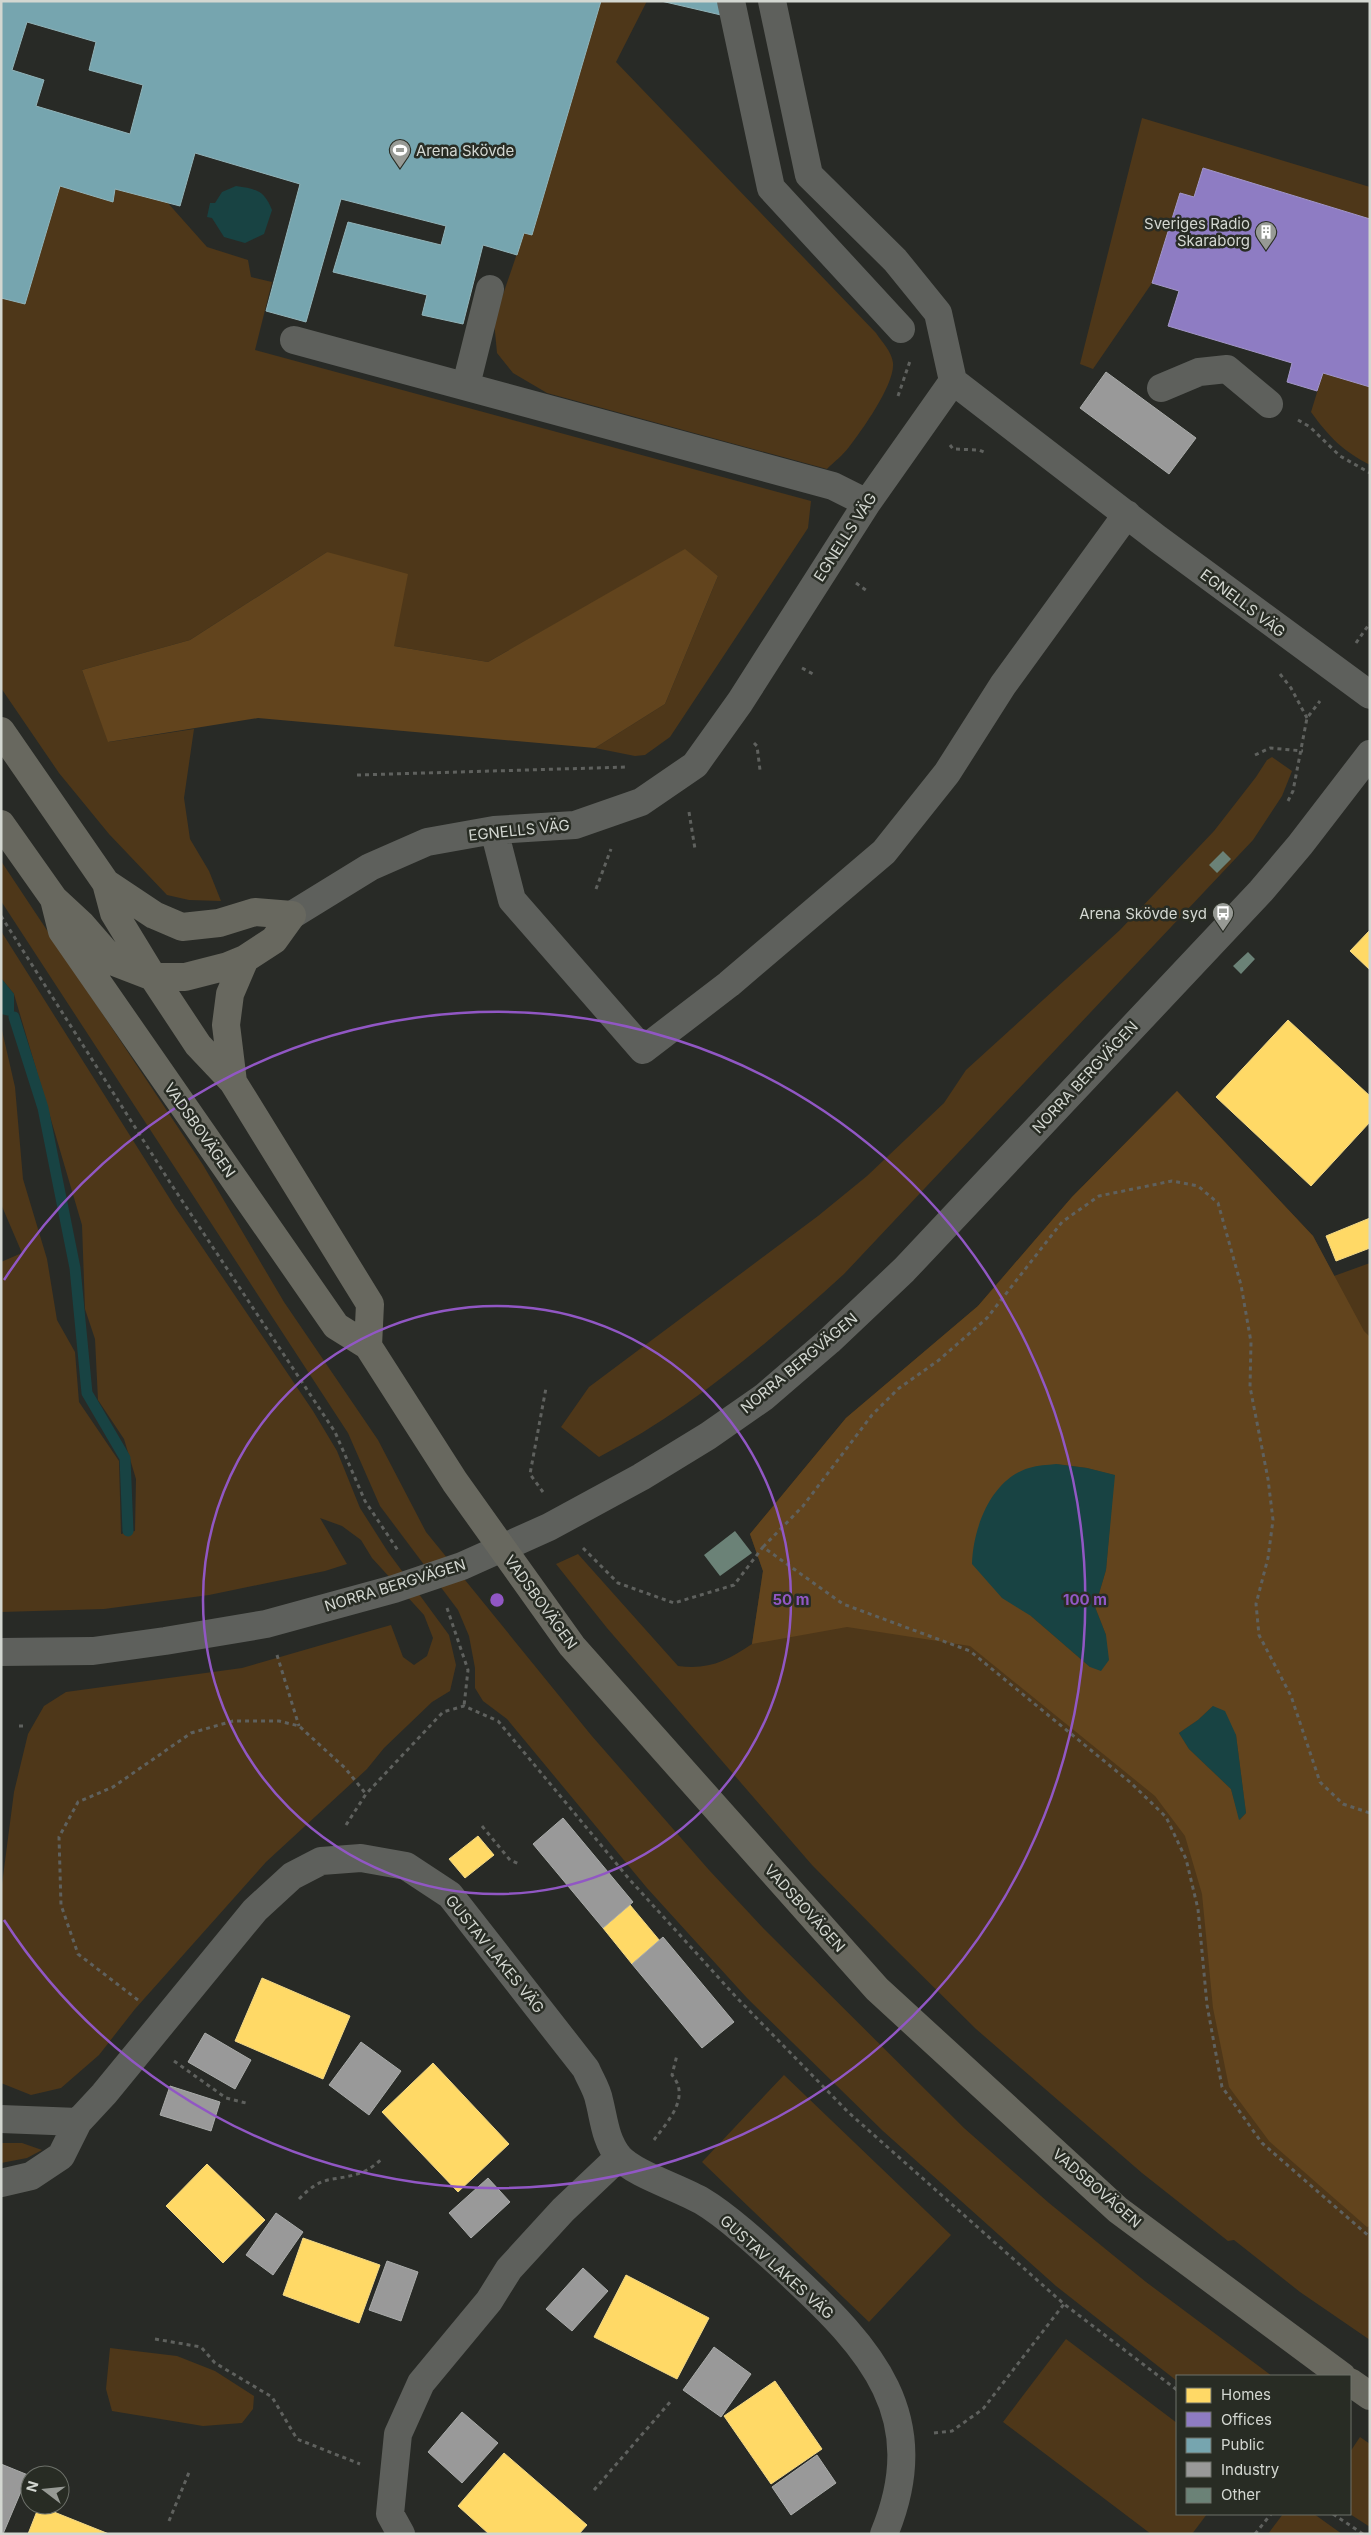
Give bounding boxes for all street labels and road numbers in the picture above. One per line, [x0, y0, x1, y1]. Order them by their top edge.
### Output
street label: EGNELLS VÄG [809, 489, 881, 585]
street label: EGNELLS VÄG [1197, 565, 1289, 641]
street label: EGNELLS VÄG [467, 815, 571, 845]
street label: NORRA BERGVÄGEN [1028, 1017, 1142, 1137]
street label: VADSBOVÄGEN [160, 1079, 240, 1181]
street label: NORRA BERGVÄGEN [737, 1309, 861, 1417]
street label: VADSBOVÄGEN [501, 1551, 581, 1653]
street label: NORRA BERGVÄGEN [322, 1554, 468, 1616]
street label: VADSBOVÄGEN [761, 1860, 849, 1956]
street label: GUSTAV LAKES VÄG [442, 1891, 548, 2017]
street label: VADSBOVÄGEN [1049, 2144, 1145, 2232]
street label: GUSTAV LAKES VÄG [716, 2211, 838, 2323]

